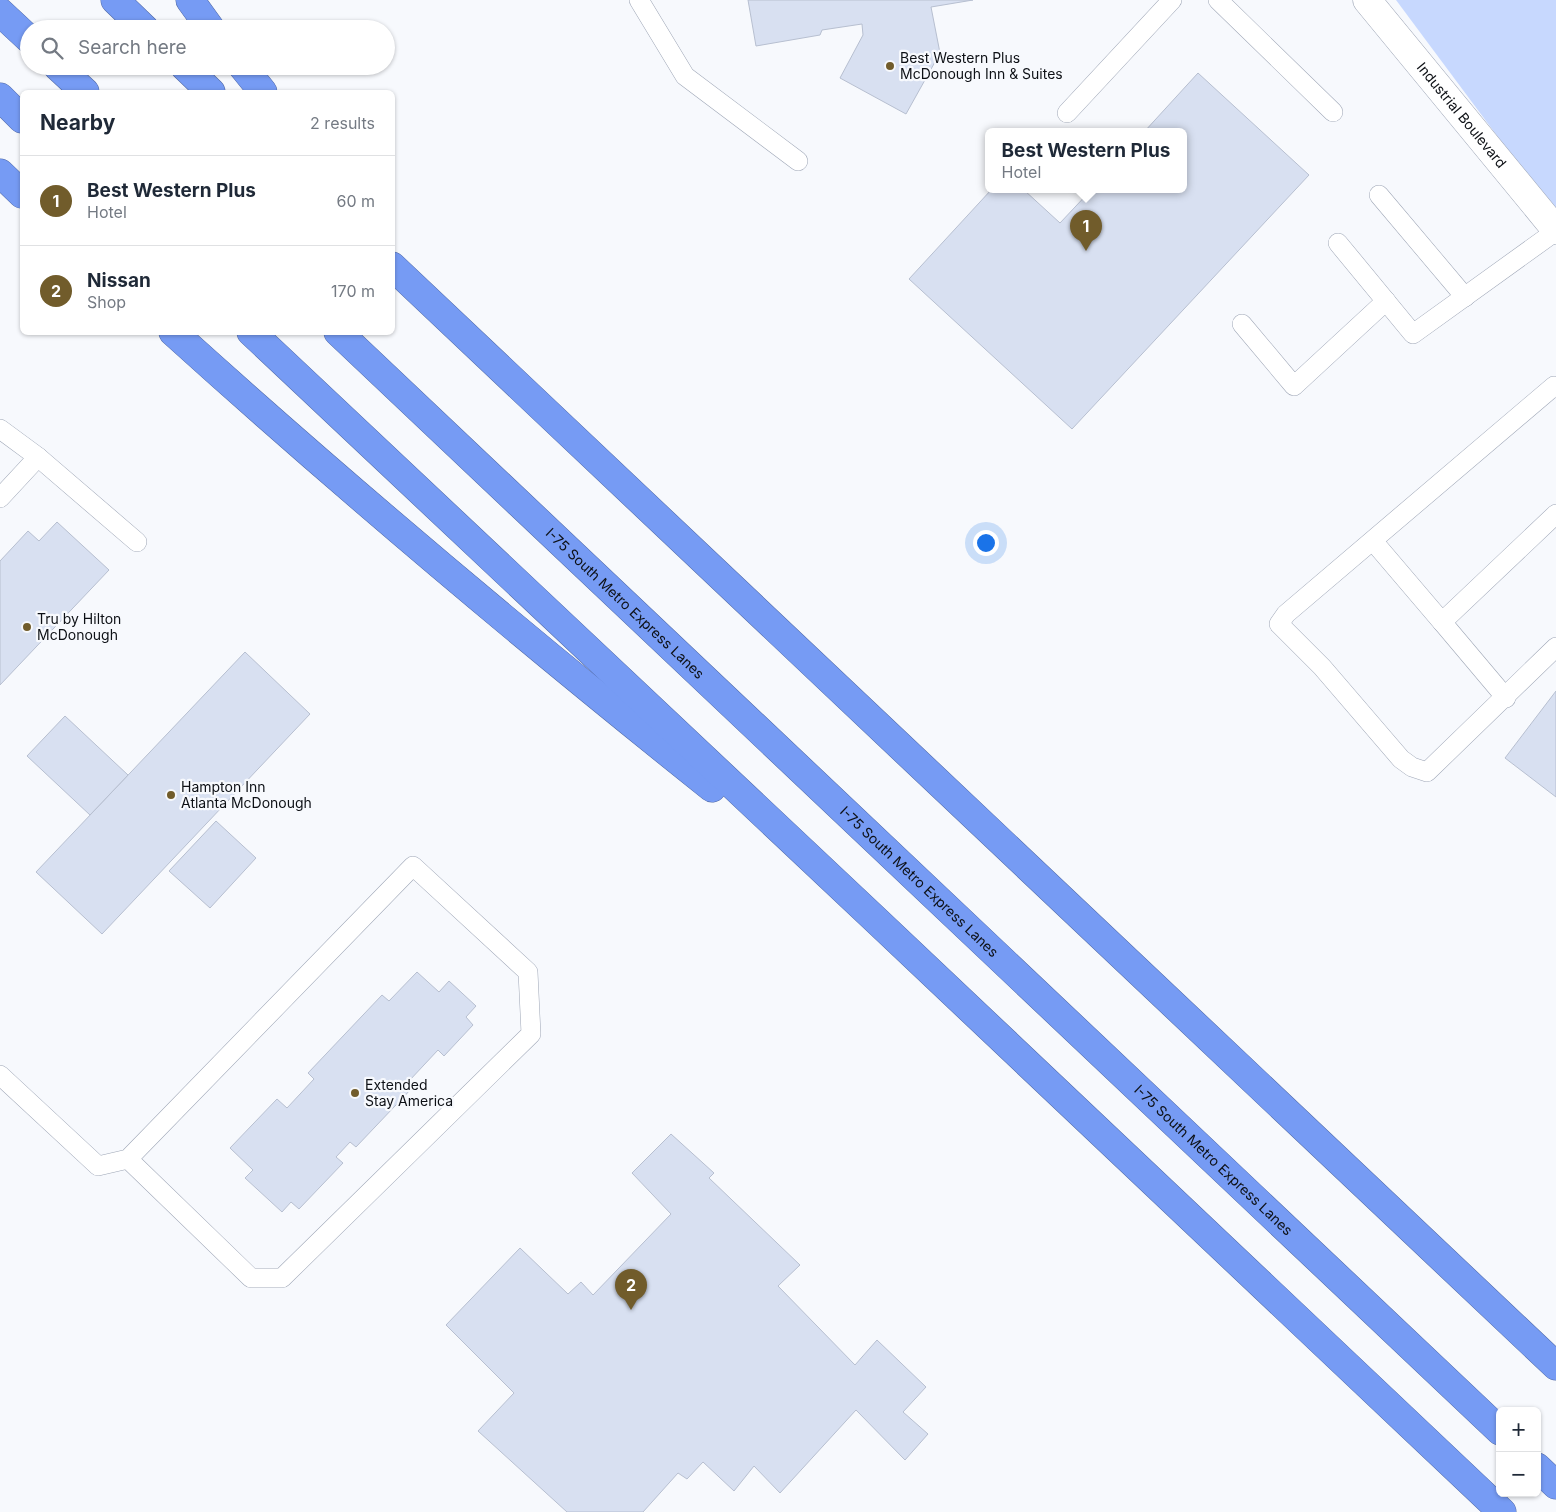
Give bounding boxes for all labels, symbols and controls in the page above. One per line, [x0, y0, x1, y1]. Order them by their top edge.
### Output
search box [20, 20, 395, 75]
icon: search [38, 34, 66, 62]
text: Search here [78, 36, 187, 59]
place label: Best Western Plus McDonough Inn & Suites [900, 49, 1063, 82]
street label: Industrial Boulevard [1414, 59, 1510, 171]
marker: Best Western Plus McDonough Inn & Suites [884, 60, 896, 72]
text: Nearby [40, 110, 115, 135]
text: 2 results [310, 113, 375, 133]
popup [985, 128, 1187, 193]
text: Best Western Plus [1002, 139, 1170, 162]
text: Hotel [1002, 162, 1041, 182]
text: Best Western Plus [87, 179, 256, 202]
text: 1 [53, 191, 59, 211]
text: 60 m [336, 191, 375, 211]
text: Hotel [87, 202, 127, 222]
pin: 1 [1070, 210, 1102, 251]
text: Nissan [87, 269, 151, 292]
text: 2 [51, 281, 61, 301]
text: 170 m [331, 281, 375, 301]
text: Shop [87, 292, 126, 312]
street label: I-75 South Metro Express Lanes [543, 524, 708, 682]
your location [973, 530, 999, 556]
place label: Tru by Hilton McDonough [37, 610, 121, 643]
marker: Tru by Hilton McDonough [21, 621, 33, 633]
place label: Hampton Inn Atlanta McDonough [181, 778, 312, 811]
marker: Hampton Inn Atlanta McDonough [165, 789, 177, 801]
street label: I-75 South Metro Express Lanes [837, 802, 1002, 960]
place label: Extended Stay America [365, 1076, 453, 1109]
street label: I-75 South Metro Express Lanes [1131, 1081, 1297, 1239]
marker: Extended Stay America [349, 1087, 361, 1099]
pin: 2 [615, 1269, 647, 1310]
map controls [1496, 1407, 1541, 1497]
button: + [1496, 1407, 1541, 1452]
button: − [1496, 1452, 1541, 1497]

